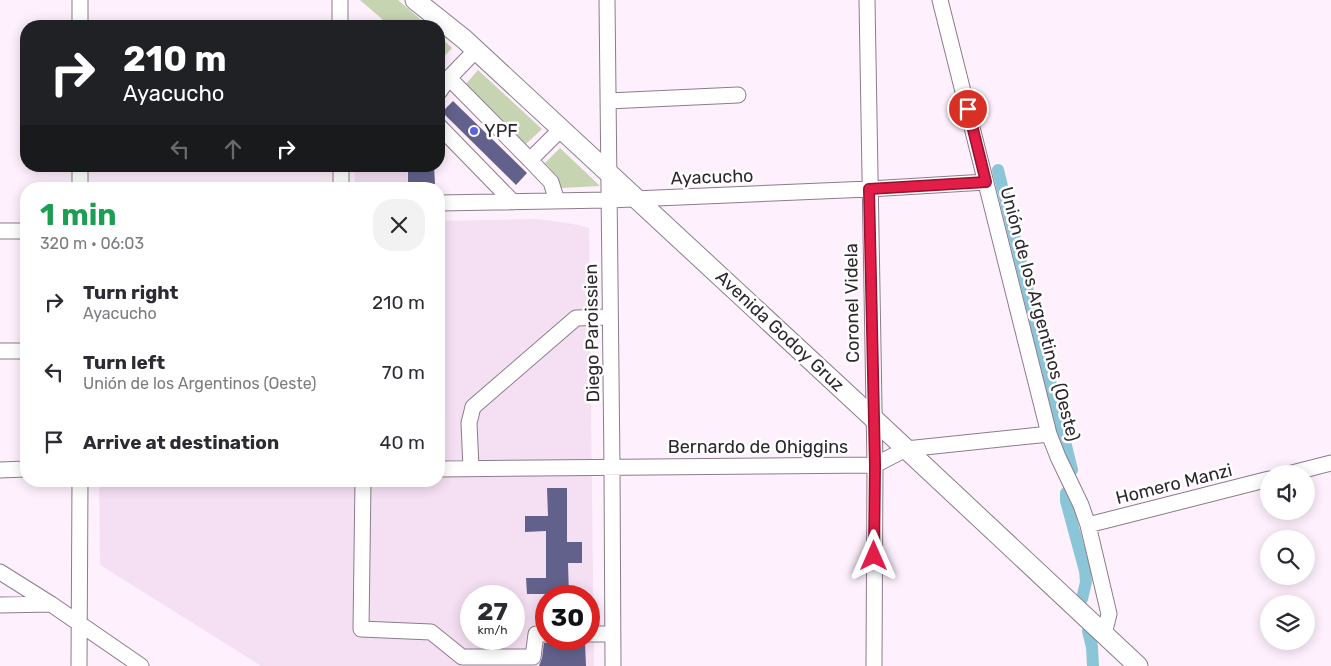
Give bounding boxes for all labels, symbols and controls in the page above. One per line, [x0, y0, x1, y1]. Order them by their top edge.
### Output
text: 210 m [123, 38, 226, 80]
icon: right [40, 40, 105, 105]
text: Ayacucho [123, 80, 224, 107]
pin [947, 88, 989, 130]
icon: arrive [954, 95, 982, 123]
place label: YPF [484, 120, 518, 142]
marker: YPF [468, 125, 480, 137]
icon: left [166, 135, 194, 163]
icon: ahead [219, 135, 247, 163]
icon: right [272, 135, 300, 163]
street label: Ayacucho [670, 165, 754, 189]
street label: Unión de los Argentinos (Oeste) [995, 184, 1085, 444]
text: 1 min [40, 197, 117, 233]
button: close [373, 199, 425, 251]
text: 320 m · 06:03 [40, 234, 144, 253]
street label: Coronel Videla [840, 243, 864, 363]
street label: Diego Paroissien [580, 263, 604, 403]
street label: Avenida Godoy Gruz [711, 266, 849, 396]
text: Turn right [83, 281, 178, 304]
icon: right [40, 288, 68, 316]
text: 210 m [372, 291, 425, 314]
text: Ayacucho [83, 304, 157, 323]
text: Turn left [83, 351, 165, 374]
icon: left [40, 358, 68, 386]
text: 70 m [382, 361, 425, 384]
text: Unión de los Argentinos (Oeste) [83, 374, 316, 393]
icon: arrive [40, 428, 68, 456]
text: Arrive at destination [83, 431, 279, 454]
text: 40 m [380, 431, 425, 454]
street label: Bernardo de Ohiggins [668, 436, 848, 458]
street label: Homero Manzi [1113, 459, 1235, 509]
map controls [1260, 465, 1315, 650]
button: sound [1260, 465, 1315, 520]
position arrow [847, 529, 899, 581]
button: search [1260, 530, 1315, 585]
speed limit sign: 30 [535, 585, 600, 650]
button: layers [1260, 595, 1315, 650]
text: 27 [477, 597, 508, 626]
text: km/h [478, 623, 507, 637]

